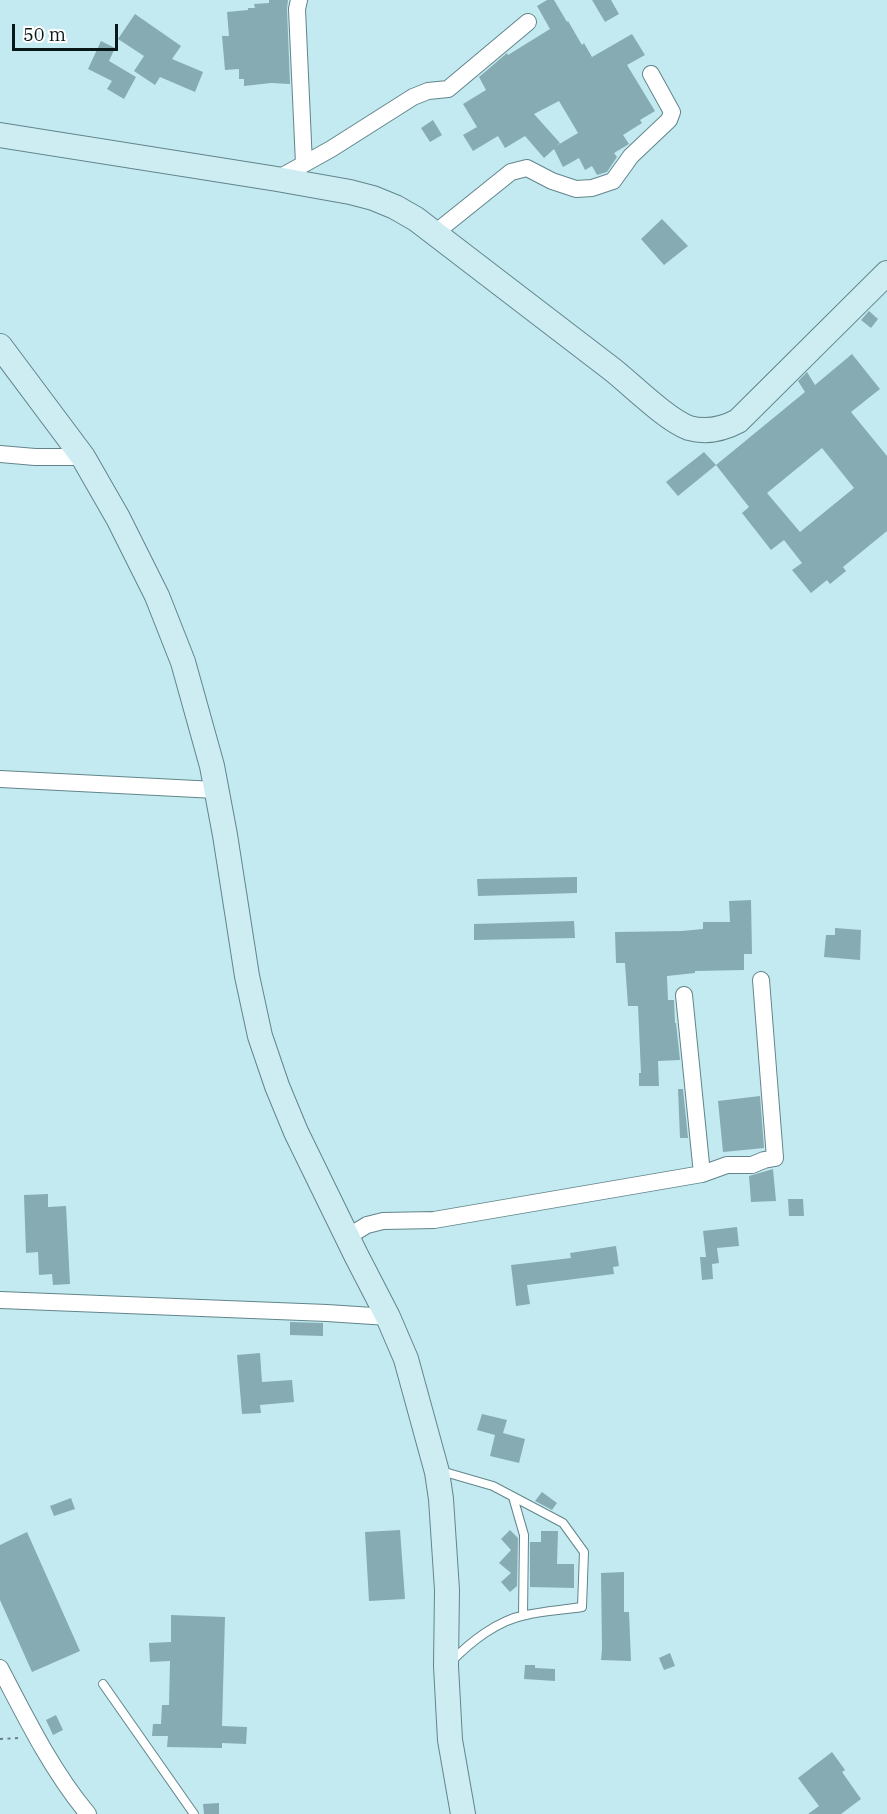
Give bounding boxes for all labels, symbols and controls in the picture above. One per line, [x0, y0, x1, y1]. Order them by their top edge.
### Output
scale bar [15, 12, 122, 50]
text: 50 m [23, 23, 66, 46]

